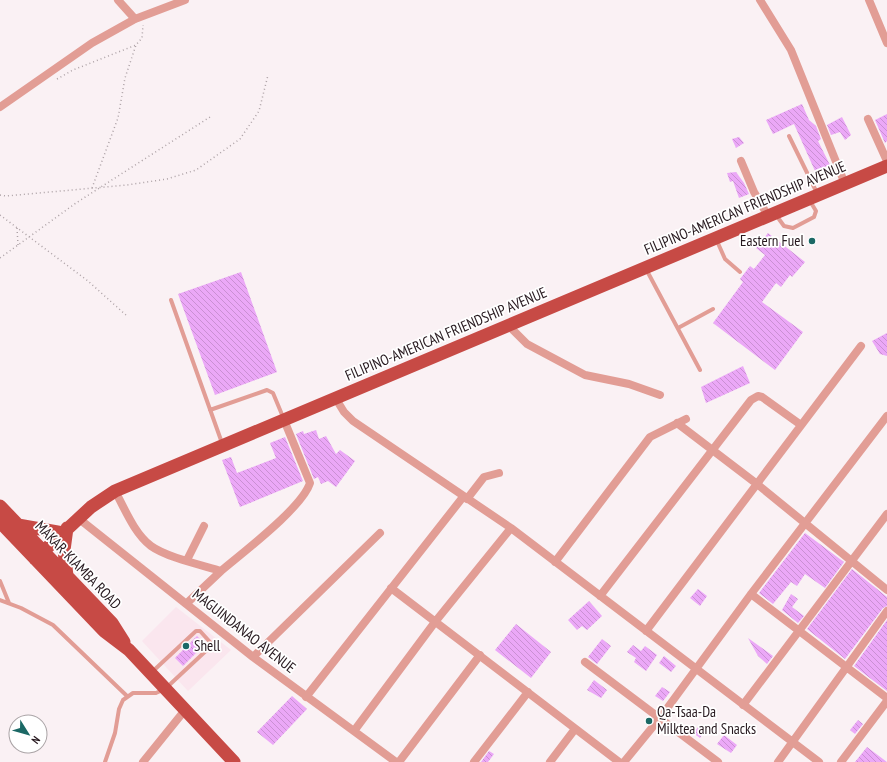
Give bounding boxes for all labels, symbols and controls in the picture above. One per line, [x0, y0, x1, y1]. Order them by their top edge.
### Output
street label: FILIPINO-AMERICAN FRIENDSHIP AVENUE [641, 156, 849, 259]
place label: Eastern Fuel [740, 231, 804, 250]
marker: Eastern Fuel [807, 236, 817, 246]
street label: FILIPINO-AMERICAN FRIENDSHIP AVENUE [342, 282, 550, 385]
street label: MAKAR-KIAMBA ROAD [31, 516, 126, 613]
street label: MAGUINDANAO AVENUE [189, 584, 300, 677]
place label: Shell [194, 636, 221, 655]
marker: Shell [181, 641, 191, 651]
place label: Qa-Tsaa-Da Milktea and Snacks [657, 702, 756, 738]
north arrow [8, 714, 48, 754]
marker: Qa-Tsaa-Da Milktea and Snacks [644, 716, 654, 726]
text: N [29, 733, 43, 747]

